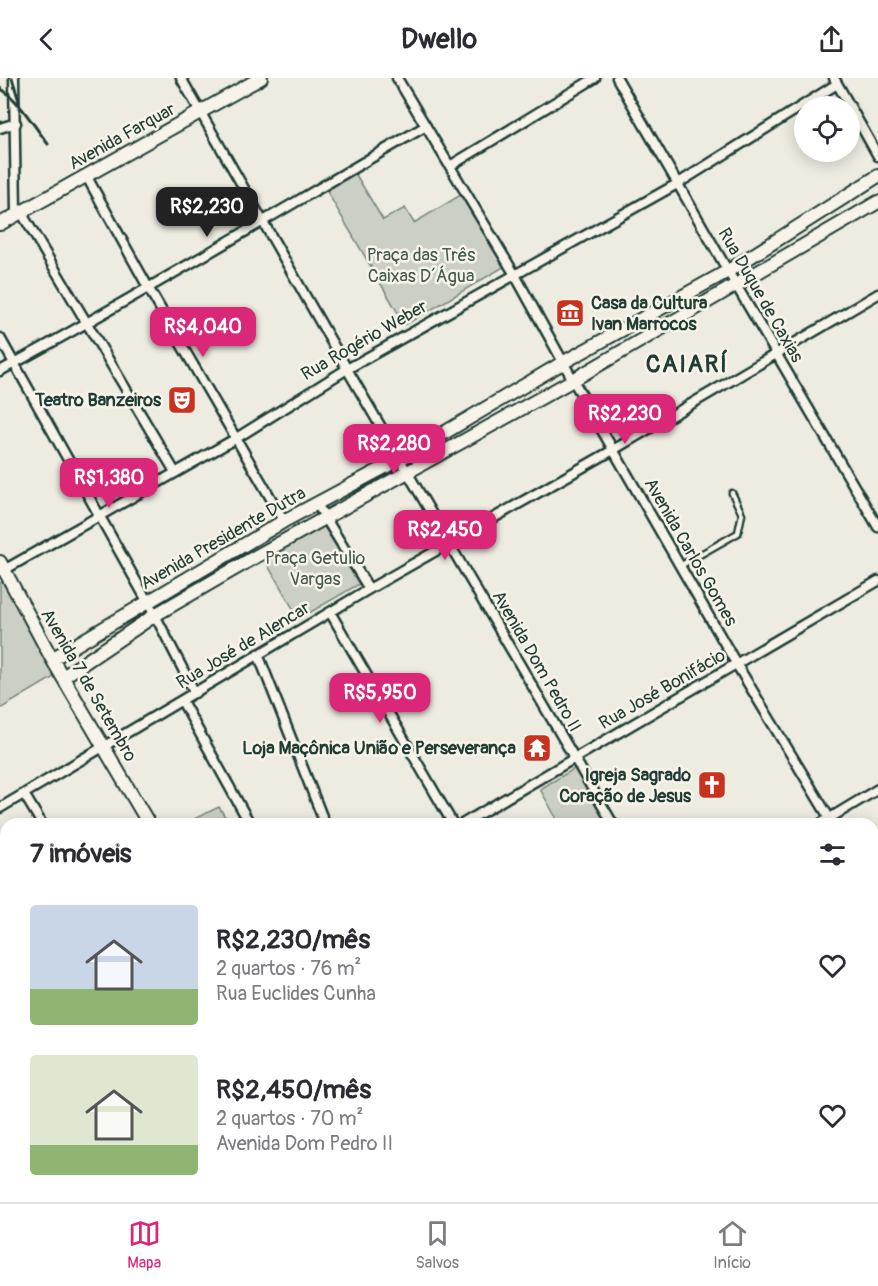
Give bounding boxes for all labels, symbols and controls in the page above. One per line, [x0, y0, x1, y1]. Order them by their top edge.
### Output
icon: back [30, 23, 63, 56]
text: Dwello [401, 23, 477, 56]
icon: share [815, 23, 848, 56]
map controls [794, 96, 860, 162]
button: locate [794, 96, 860, 162]
street label: Avenida Farquar [65, 97, 180, 175]
pin: R$2,230 [152, 187, 262, 238]
text: R$2,230 [170, 194, 244, 219]
street label: Rua Duque de Caxias [713, 224, 808, 367]
park label: Praça das Três Caixas D´Água [367, 244, 475, 288]
place label: Casa da Cultura Ivan Marrocos [591, 292, 708, 336]
street label: Rua Rogério Weber [297, 295, 432, 386]
museum icon: Casa da Cultura Ivan Marrocos [554, 297, 586, 329]
pin: R$4,040 [148, 307, 258, 358]
text: R$4,040 [164, 314, 242, 339]
district label: CAIARÍ [646, 349, 728, 379]
theatre icon: Teatro Banzeiros [166, 384, 198, 416]
place label: Teatro Banzeiros [34, 389, 162, 412]
pin: R$2,230 [570, 394, 680, 445]
text: R$2,230 [588, 401, 662, 426]
pin: R$2,280 [339, 424, 449, 475]
text: R$2,280 [357, 431, 431, 456]
pin: R$1,380 [54, 458, 164, 509]
text: R$1,380 [74, 465, 144, 490]
street label: Avenida Carlos Gomes [639, 474, 742, 631]
street label: Avenida Presidente Dutra [136, 482, 310, 595]
pin: R$2,450 [390, 510, 500, 561]
text: R$2,450 [408, 517, 482, 542]
park label: Praça Getulio Vargas [265, 547, 365, 591]
street label: Avenida Dom Pedro II [487, 586, 586, 736]
street label: Rua José de Alencar [172, 596, 315, 694]
street label: Avenida 7 de Setembro [35, 605, 142, 766]
street label: Rua José Bonifácio [595, 644, 730, 735]
pin: R$5,950 [325, 673, 435, 724]
text: R$5,950 [343, 680, 417, 705]
temple icon: Loja Maçônica União e Perseverança [521, 732, 553, 764]
place label: Loja Maçônica União e Perseverança [242, 737, 517, 760]
place label: Igreja Sagrado Coração de Jesus [559, 764, 692, 808]
church icon: Igreja Sagrado Coração de Jesus [696, 769, 728, 801]
text: 7 imóveis [30, 838, 131, 870]
icon: filters [816, 838, 849, 871]
text: R$2,230/mês [216, 924, 370, 956]
icon: home [78, 929, 150, 1001]
icon: heart [816, 949, 849, 982]
text: 2 quartos · 76 m² [216, 956, 361, 981]
text: Rua Euclides Cunha [216, 981, 376, 1006]
text: R$2,450/mês [216, 1074, 371, 1106]
icon: home [78, 1079, 150, 1151]
icon: heart [816, 1099, 849, 1132]
text: 2 quartos · 70 m² [216, 1106, 363, 1131]
text: Avenida Dom Pedro II [216, 1131, 393, 1156]
tab: Mapa [127, 1217, 161, 1273]
tab: Salvos [415, 1217, 459, 1273]
tab: Início [713, 1217, 751, 1273]

